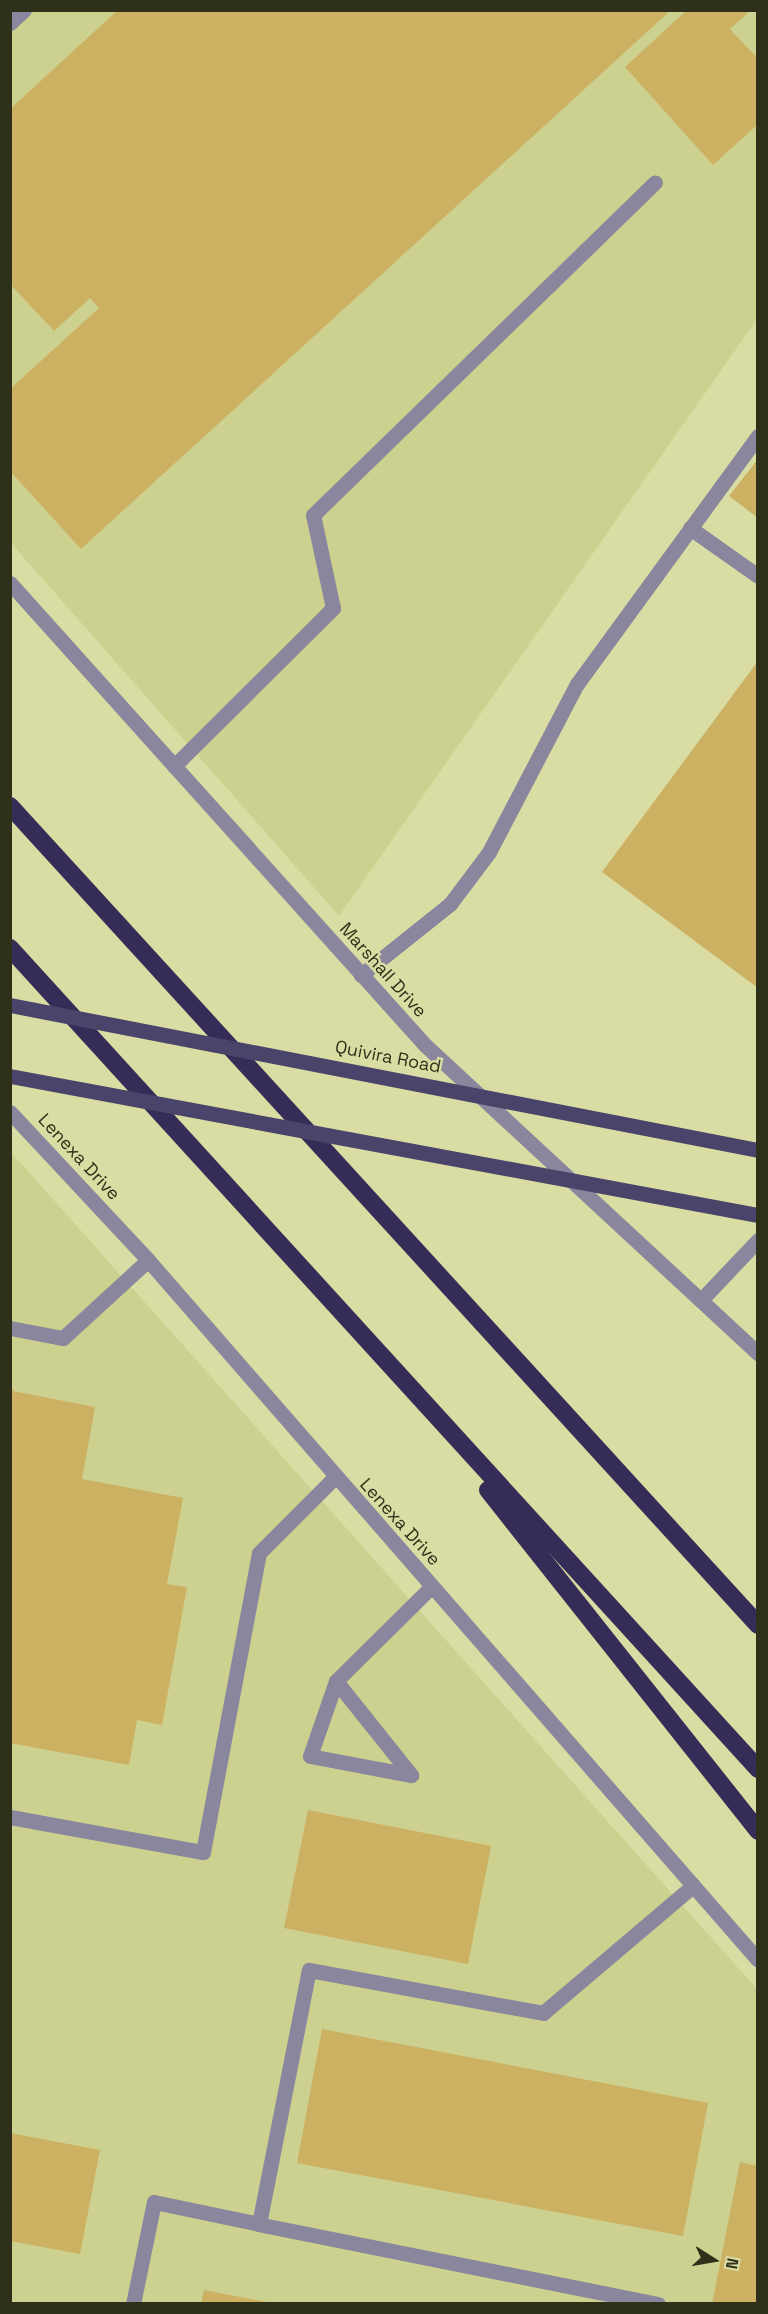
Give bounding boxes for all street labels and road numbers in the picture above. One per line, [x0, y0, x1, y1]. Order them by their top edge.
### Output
street label: Marshall Drive [335, 918, 431, 1022]
street label: Quivira Road [333, 1036, 443, 1078]
street label: Lenexa Drive [34, 1109, 124, 1205]
street label: Lenexa Drive [355, 1474, 445, 1570]

